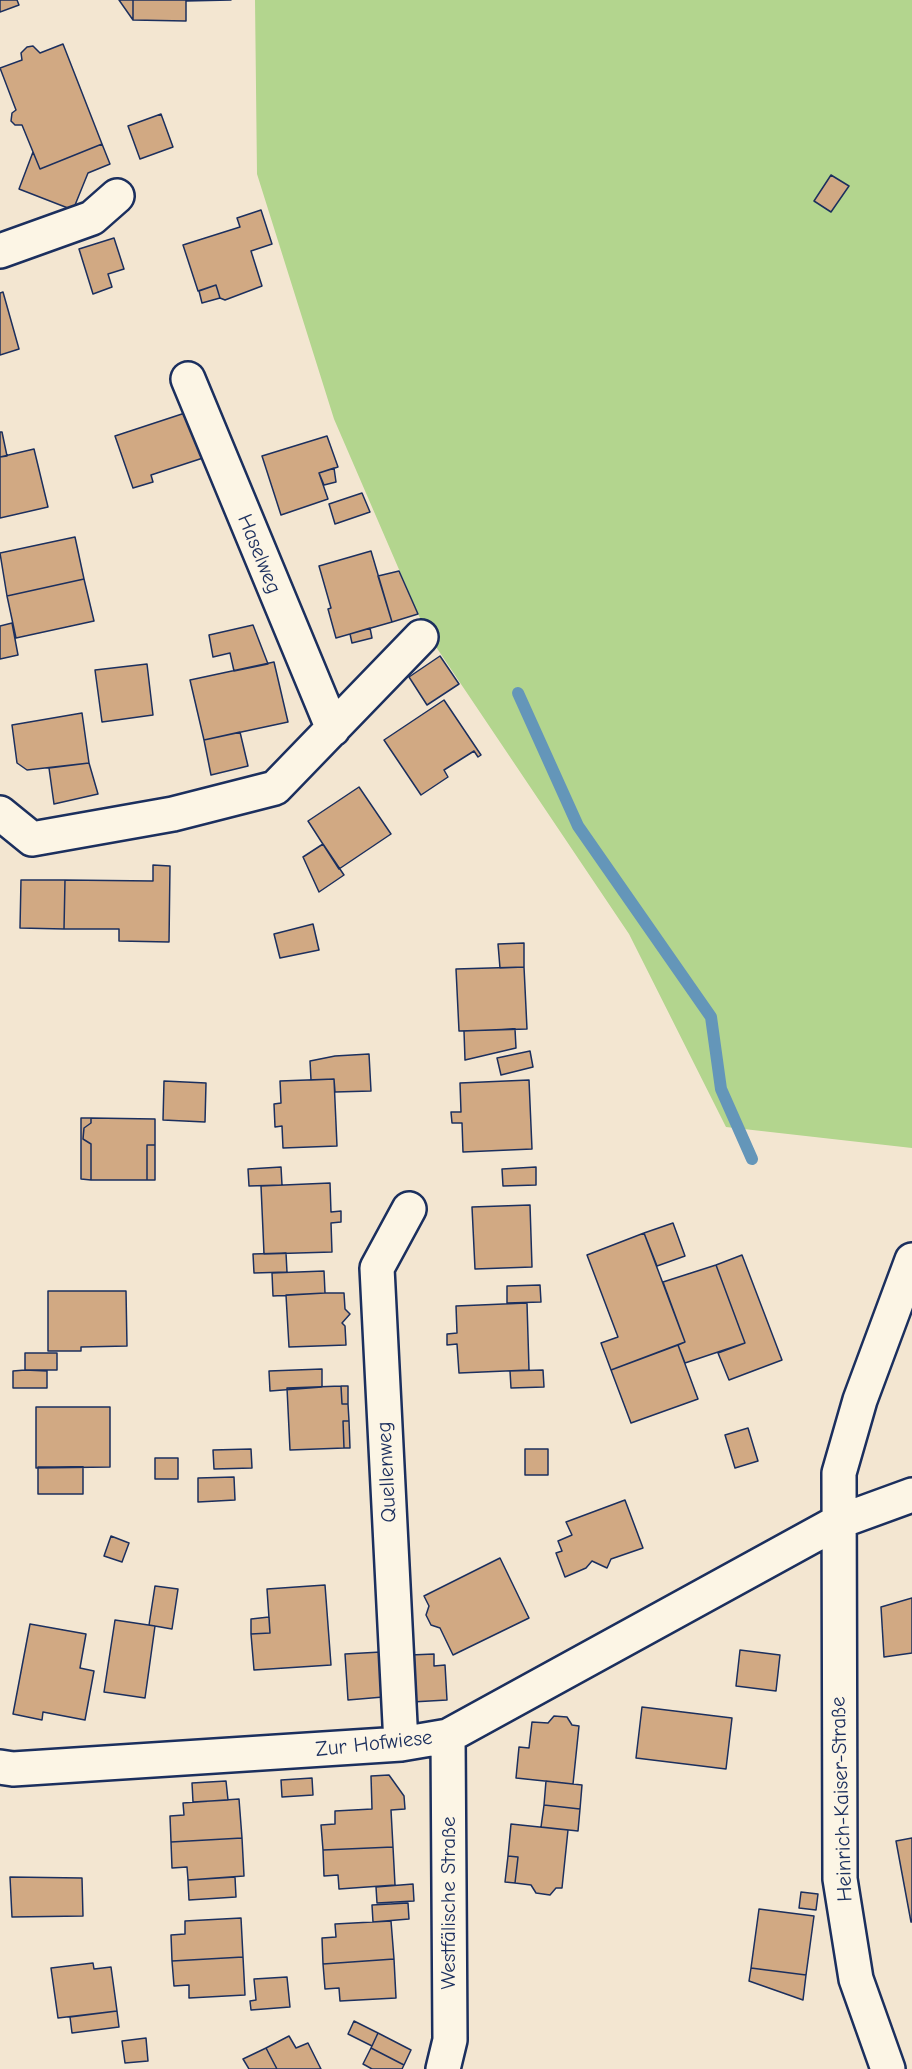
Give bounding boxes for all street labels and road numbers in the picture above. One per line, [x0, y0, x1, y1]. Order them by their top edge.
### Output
street label: Haselweg [232, 511, 286, 597]
street label: Quellenweg [372, 1421, 402, 1523]
street label: Heinrich-Kaiser-Straße [826, 1696, 858, 1902]
street label: Zur Hofwiese [314, 1725, 434, 1763]
street label: Westfälische Straße [436, 1816, 462, 1990]

